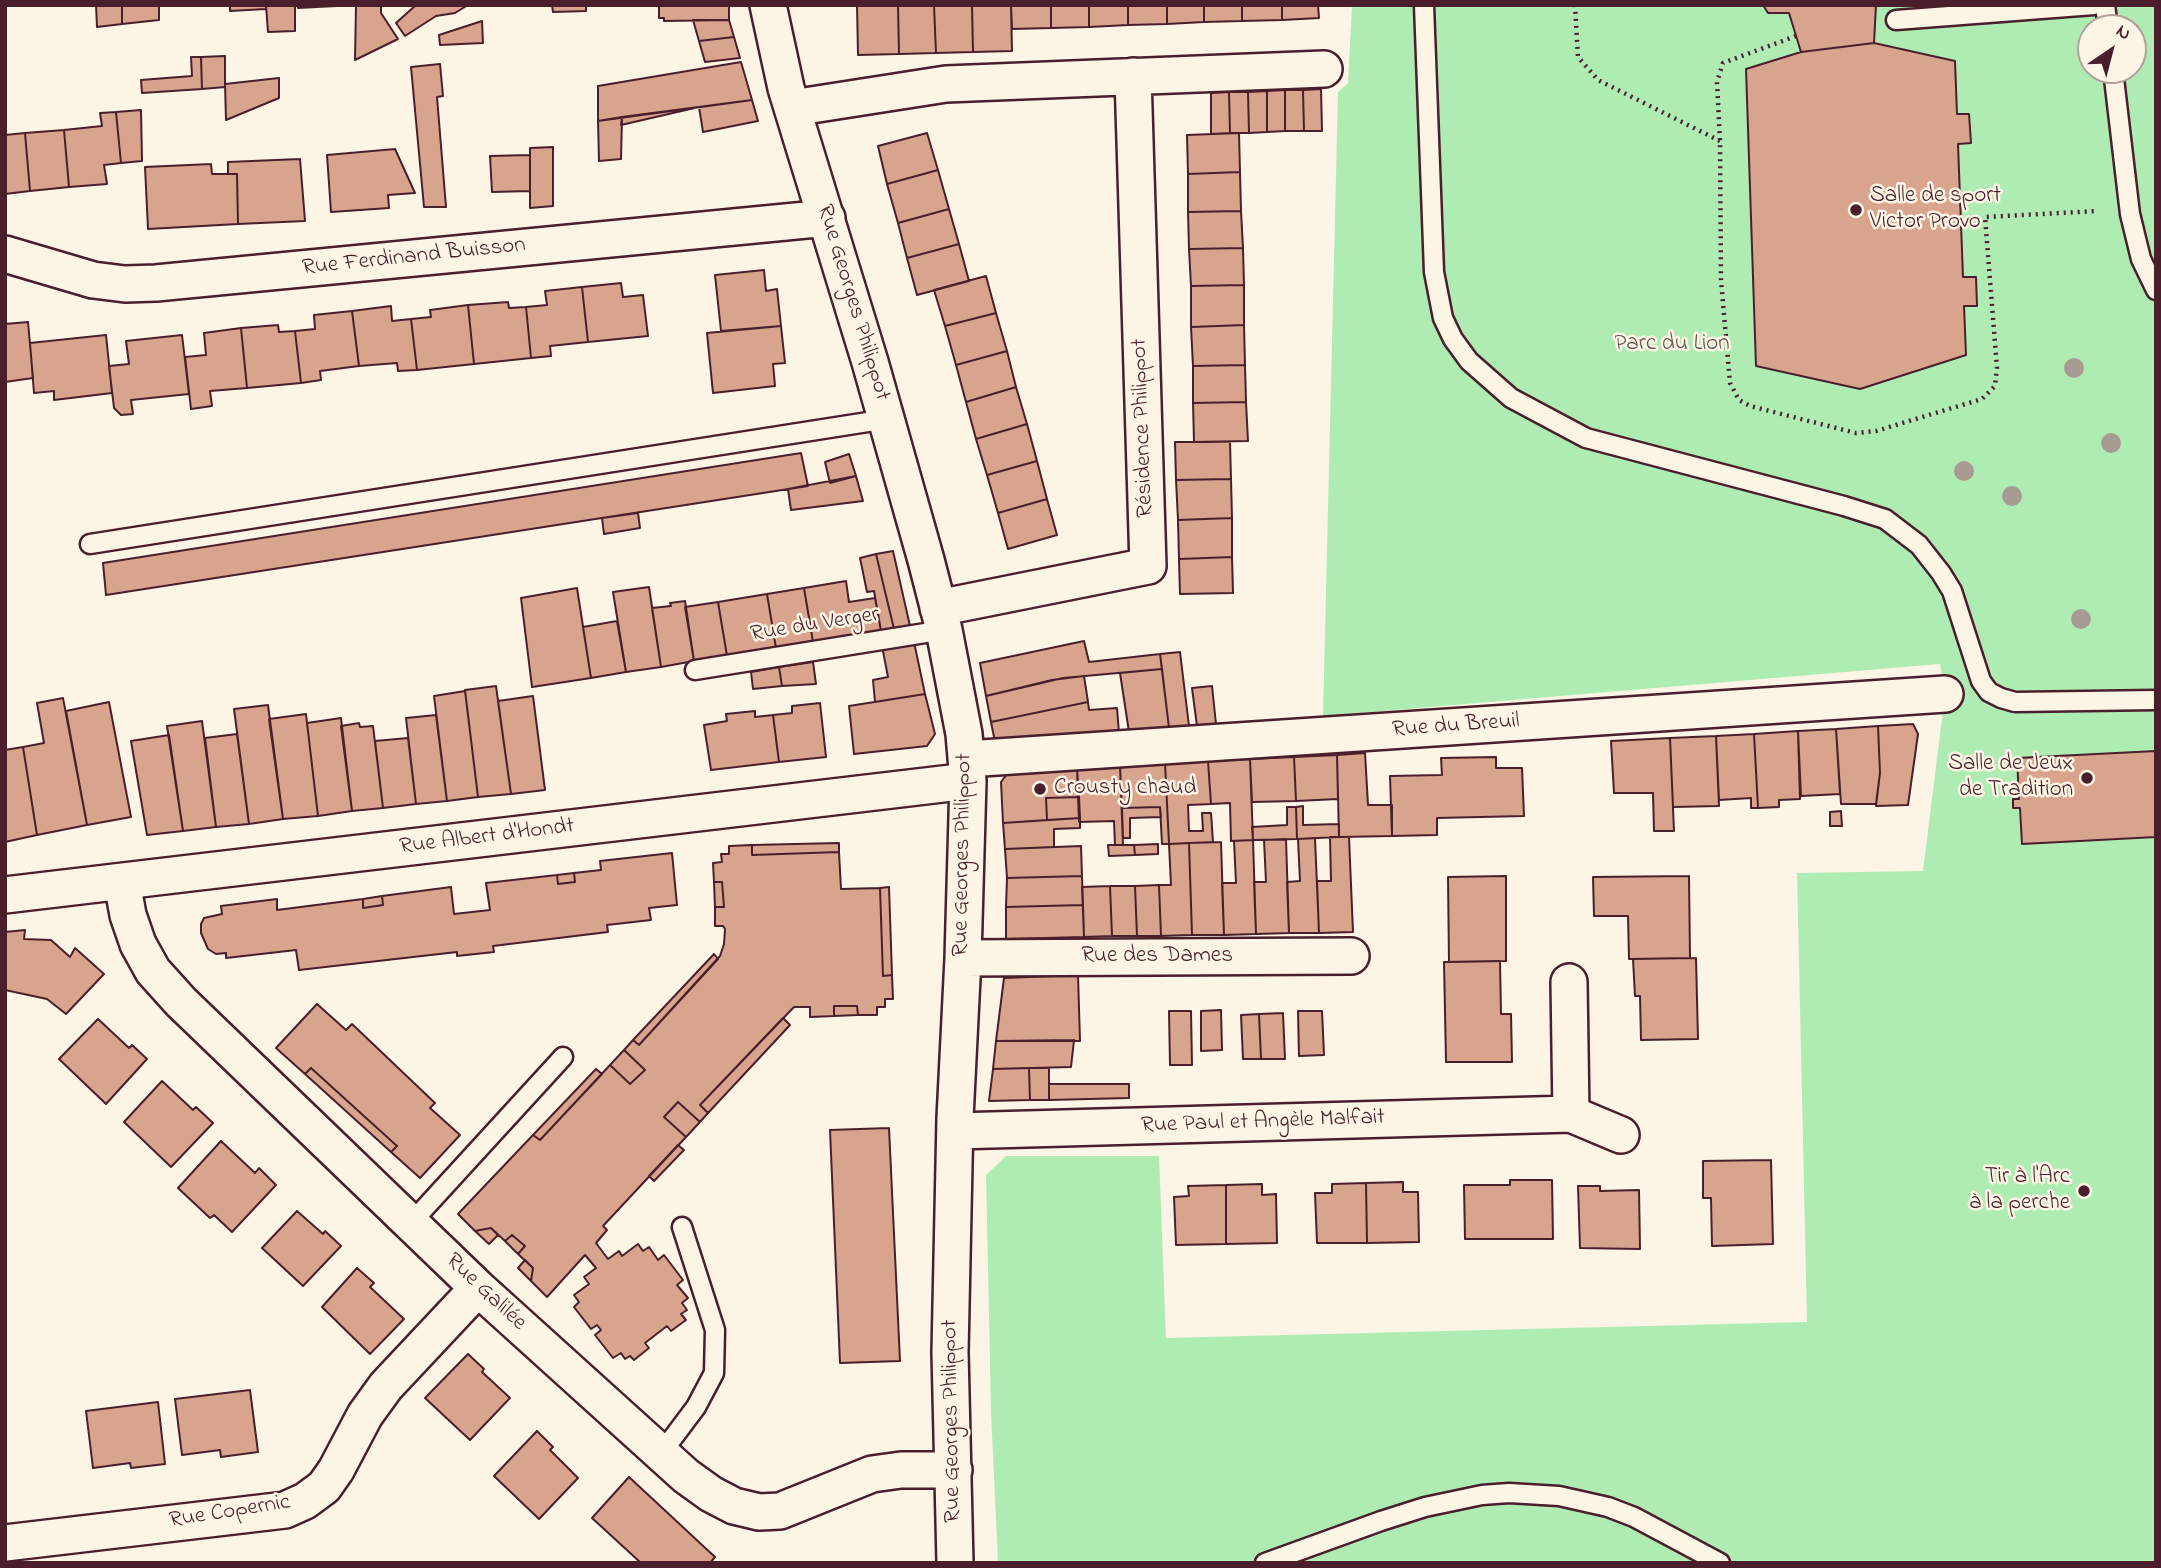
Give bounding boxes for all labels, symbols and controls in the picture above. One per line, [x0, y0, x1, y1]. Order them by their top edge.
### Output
north arrow [2077, 14, 2147, 84]
text: N [2110, 18, 2136, 48]
place label: Salle de sport Victor Provo [1870, 183, 2001, 237]
street label: Rue Georges Philippot [809, 202, 895, 404]
marker: Salle de sport Victor Provo [1848, 202, 1864, 218]
street label: Rue Ferdinand Buisson [301, 233, 527, 283]
park label: Parc du Lion [1614, 331, 1730, 359]
street label: Résidence Philippot [1127, 338, 1161, 518]
street label: Rue du Verger [749, 602, 881, 650]
street label: Rue du Breuil [1391, 709, 1521, 745]
place label: Salle de Jeux de Tradition [1948, 751, 2073, 805]
street label: Rue Georges Philippot [948, 753, 980, 957]
marker: Salle de Jeux de Tradition [2079, 770, 2095, 786]
place label: Crousty chaud [1054, 775, 1196, 803]
marker: Crousty chaud [1032, 781, 1048, 797]
street label: Rue Albert d'Hondt [398, 814, 576, 862]
street label: Rue des Dames [1081, 943, 1233, 971]
street label: Rue Paul et Angèle Malfait [1141, 1105, 1385, 1141]
place label: Tir à l'Arc à la perche [1969, 1164, 2070, 1218]
marker: Tir à l'Arc à la perche [2076, 1183, 2092, 1199]
street label: Rue Galilée [439, 1248, 531, 1338]
street label: Rue Georges Philippot [937, 1319, 969, 1523]
street label: Rue Copernic [168, 1490, 292, 1536]

